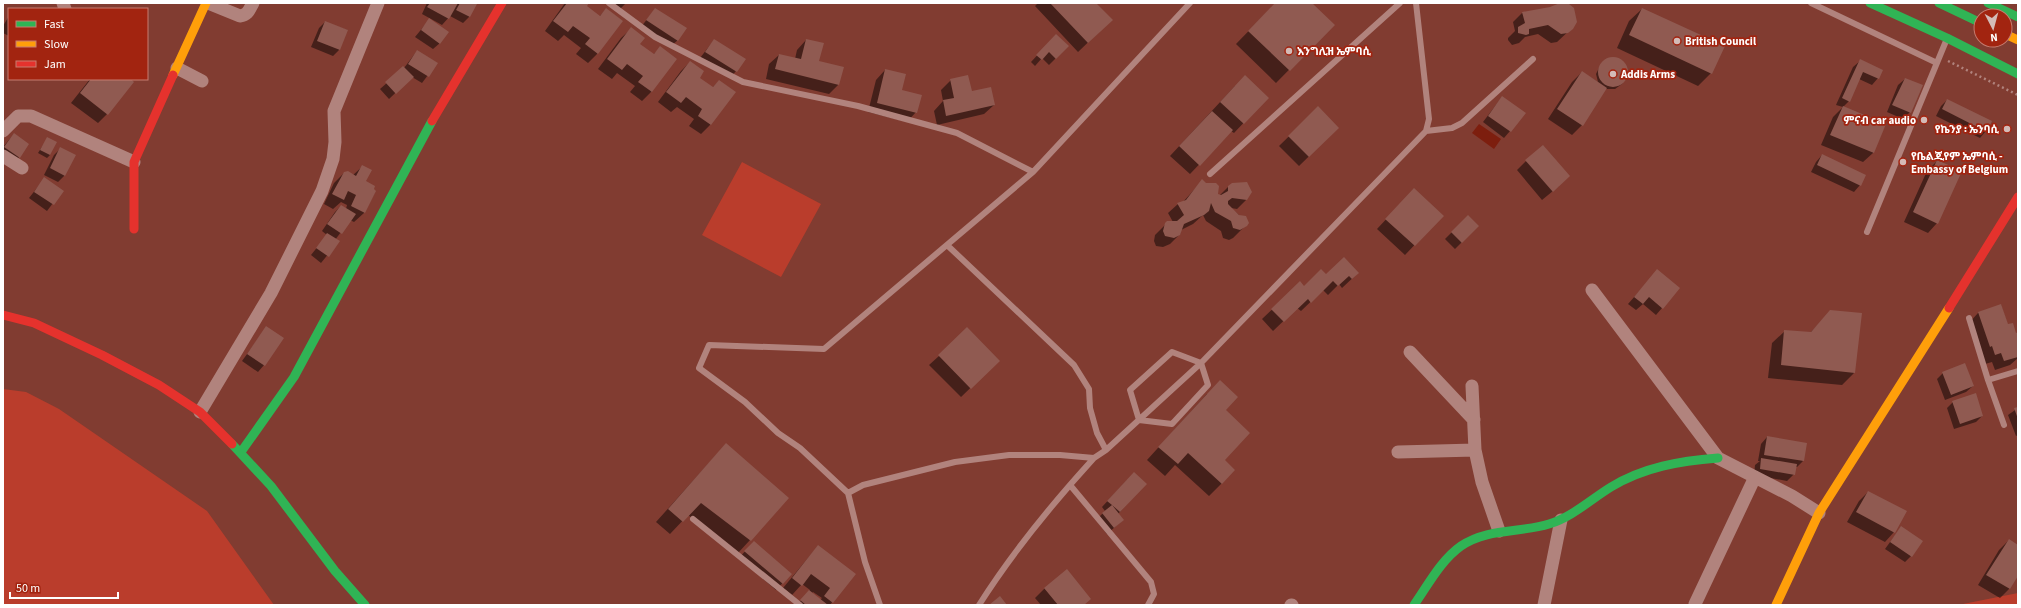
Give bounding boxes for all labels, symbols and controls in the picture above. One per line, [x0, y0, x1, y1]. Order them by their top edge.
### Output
legend [8, 8, 148, 80]
north arrow [1973, 8, 2013, 48]
text: Fast [44, 16, 64, 33]
text: N [1990, 30, 1998, 45]
place label: British Council [1685, 34, 1757, 49]
text: Slow [44, 36, 69, 53]
marker: British Council [1672, 36, 1682, 46]
place label: እንግሊዝ ኤምባሲ [1297, 44, 1371, 59]
marker: እንግሊዝ ኤምባሲ [1284, 46, 1294, 56]
text: Jam [44, 56, 66, 73]
place label: Addis Arms [1620, 67, 1675, 82]
marker: Addis Arms [1608, 69, 1618, 79]
place label: ምናብ car audio [1843, 113, 1916, 128]
marker: ምናብ car audio [1919, 115, 1929, 125]
place label: የኬንያ ፡ ኤንባሲ [1935, 122, 2000, 137]
marker: የኬንያ ፡ ኤንባሲ [2002, 124, 2012, 134]
place label: የቤልጂየም ኤምባሲ - Embassy of Belgium [1911, 149, 2008, 177]
marker: የቤልጂየም ኤምባሲ - Embassy of Belgium [1898, 157, 1908, 167]
scale bar [10, 574, 118, 600]
text: 50 m [16, 580, 40, 597]

